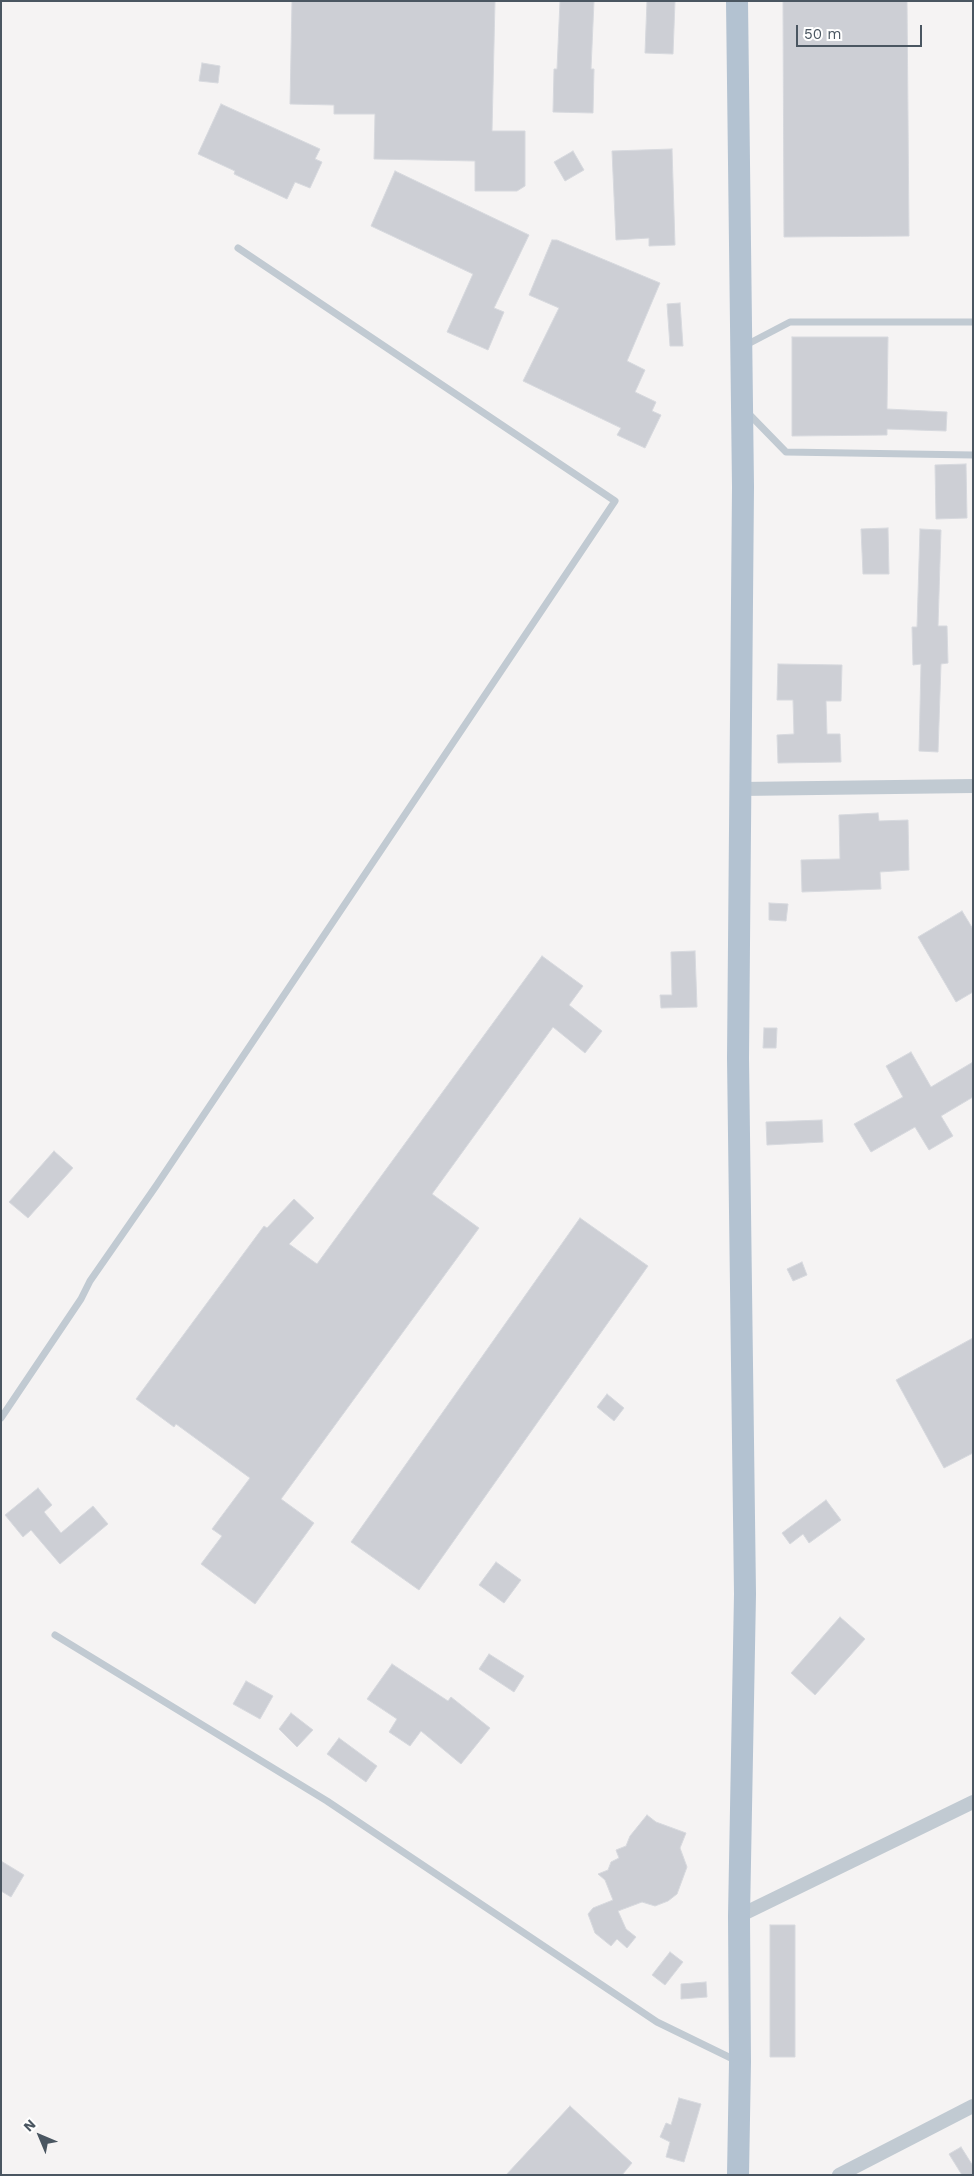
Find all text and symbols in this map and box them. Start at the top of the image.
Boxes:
scale bar [799,15,925,47]
text: 50 m [804,25,841,43]
north arrow [15,2111,65,2161]
text: N [20,2116,39,2135]

